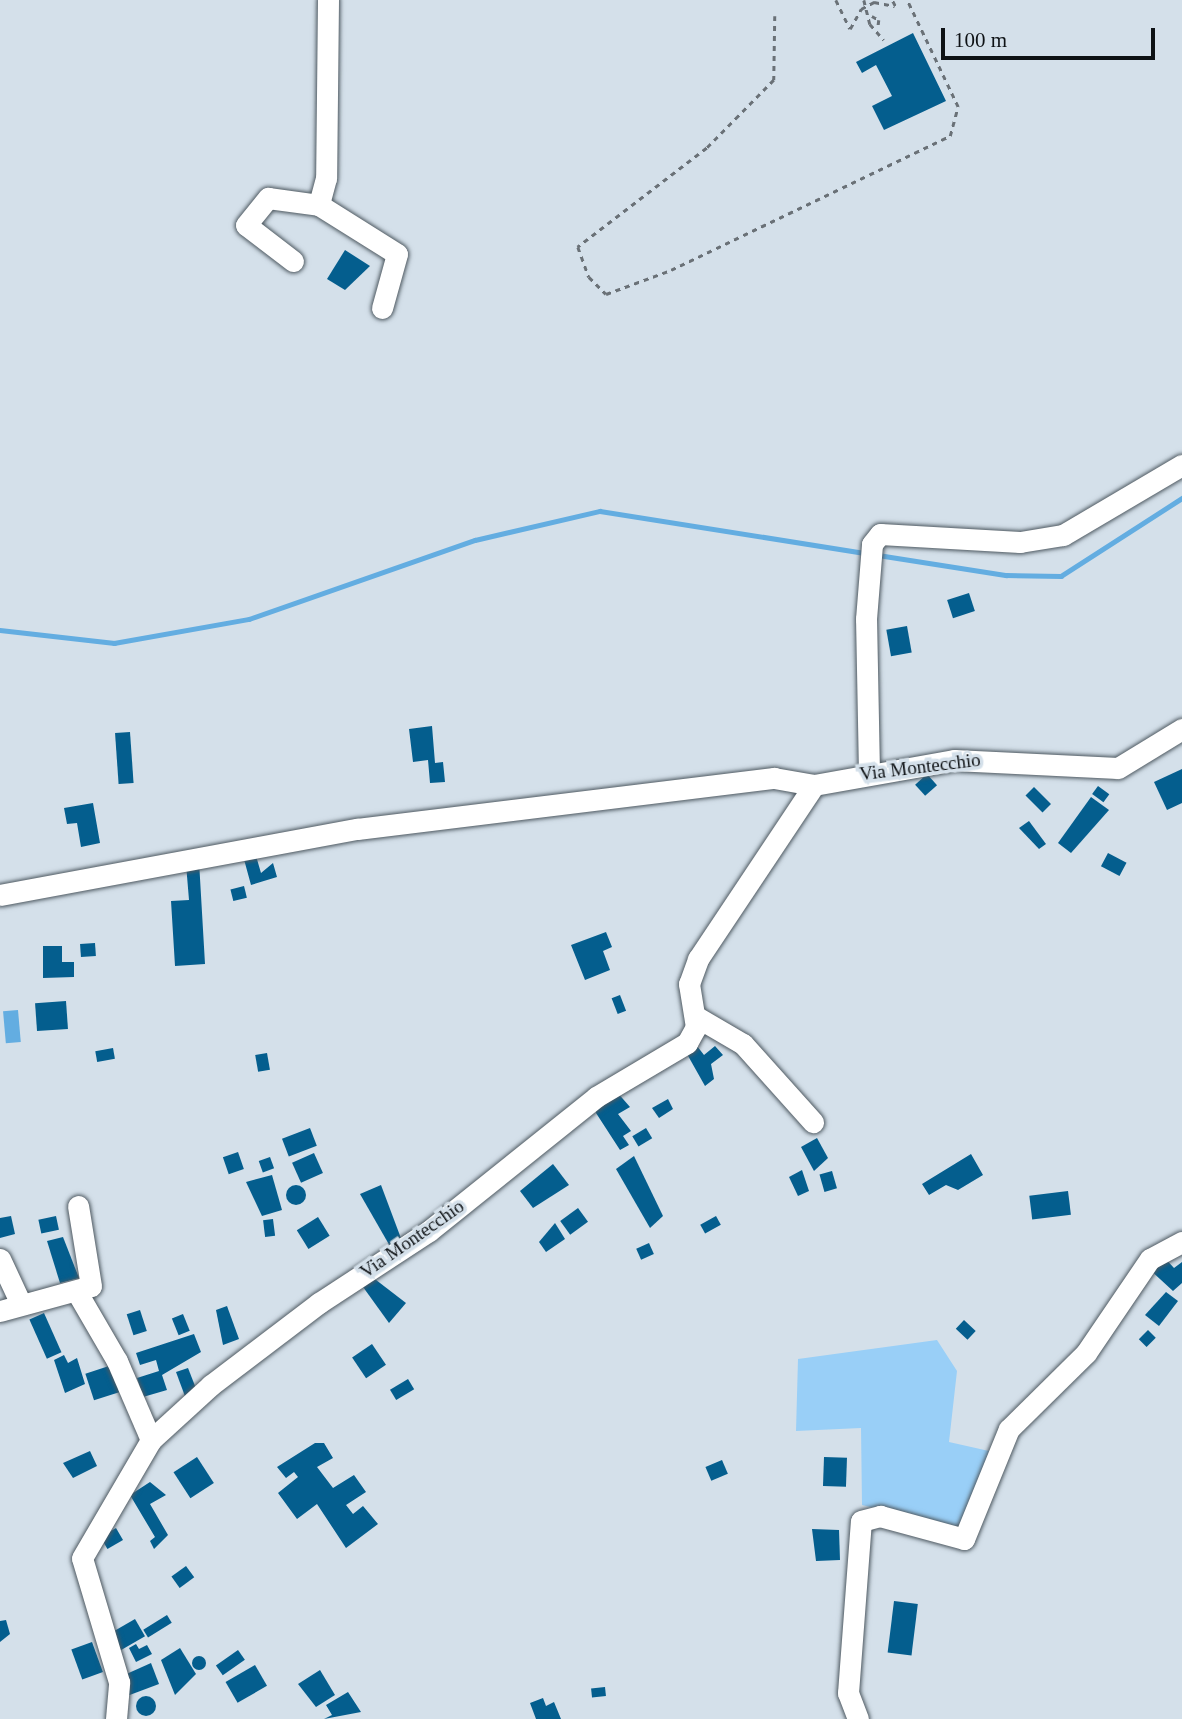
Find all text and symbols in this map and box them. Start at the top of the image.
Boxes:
scale bar [944,14,1158,58]
text: 100 m [954,28,1007,52]
street label: Via Montecchio [858,748,982,786]
street label: Via Montecchio [356,1195,468,1283]

